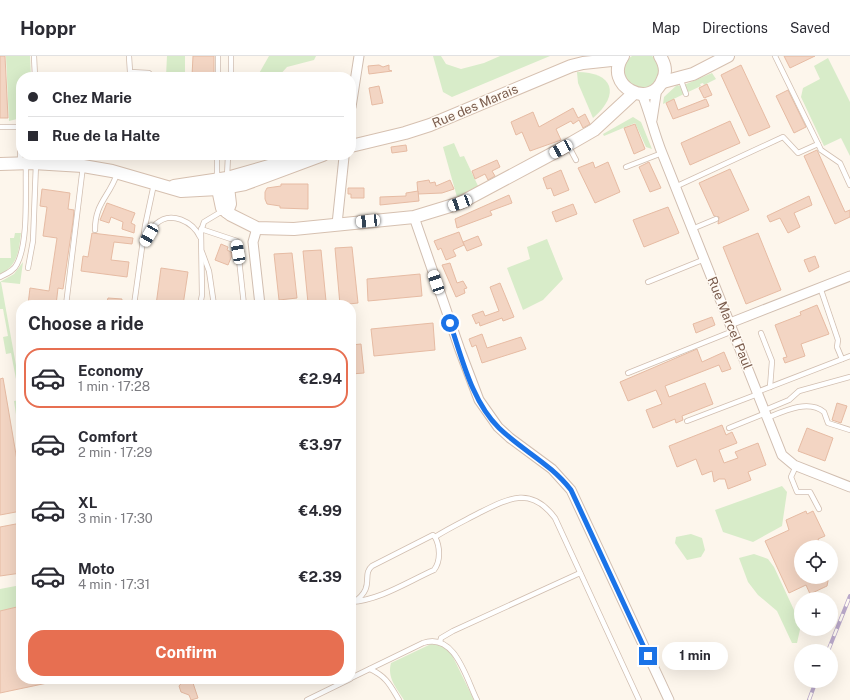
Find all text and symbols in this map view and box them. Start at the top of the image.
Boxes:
text: Hoppr [20,17,76,39]
text: Map [652,20,680,36]
text: Directions [702,20,768,36]
text: Saved [790,20,830,36]
street label: Rue des Marais [430,81,520,131]
text: Chez Marie [52,89,132,106]
text: Rue de la Halte [52,127,160,144]
car [548,138,574,160]
car [447,193,473,213]
car [355,214,381,228]
car [138,222,160,248]
car [230,239,246,265]
car [426,269,446,295]
street label: Rue Marcel Paul [705,274,755,372]
text: Choose a ride [28,313,144,334]
route start [441,314,459,332]
icon: car [30,360,66,396]
text: Economy [78,362,143,379]
text: €2.94 [299,370,342,387]
text: 1 min · 17:28 [78,379,150,394]
icon: car [30,426,66,462]
text: Comfort [78,428,138,445]
text: €3.97 [299,436,342,453]
text: 2 min · 17:29 [78,445,152,460]
icon: car [30,492,66,528]
text: XL [78,494,97,511]
text: €4.99 [299,502,342,519]
text: 3 min · 17:30 [78,511,153,526]
map controls [794,540,838,688]
button: locate [794,540,838,584]
icon: car [30,558,66,594]
text: Moto [78,560,115,577]
text: €2.39 [299,568,342,585]
text: 4 min · 17:31 [78,577,150,592]
button: + [794,592,838,636]
button: Confirm [28,630,344,676]
callout: 1 min [662,642,728,670]
button: − [794,644,838,688]
route end [639,647,657,665]
text: 1 min [679,648,711,663]

